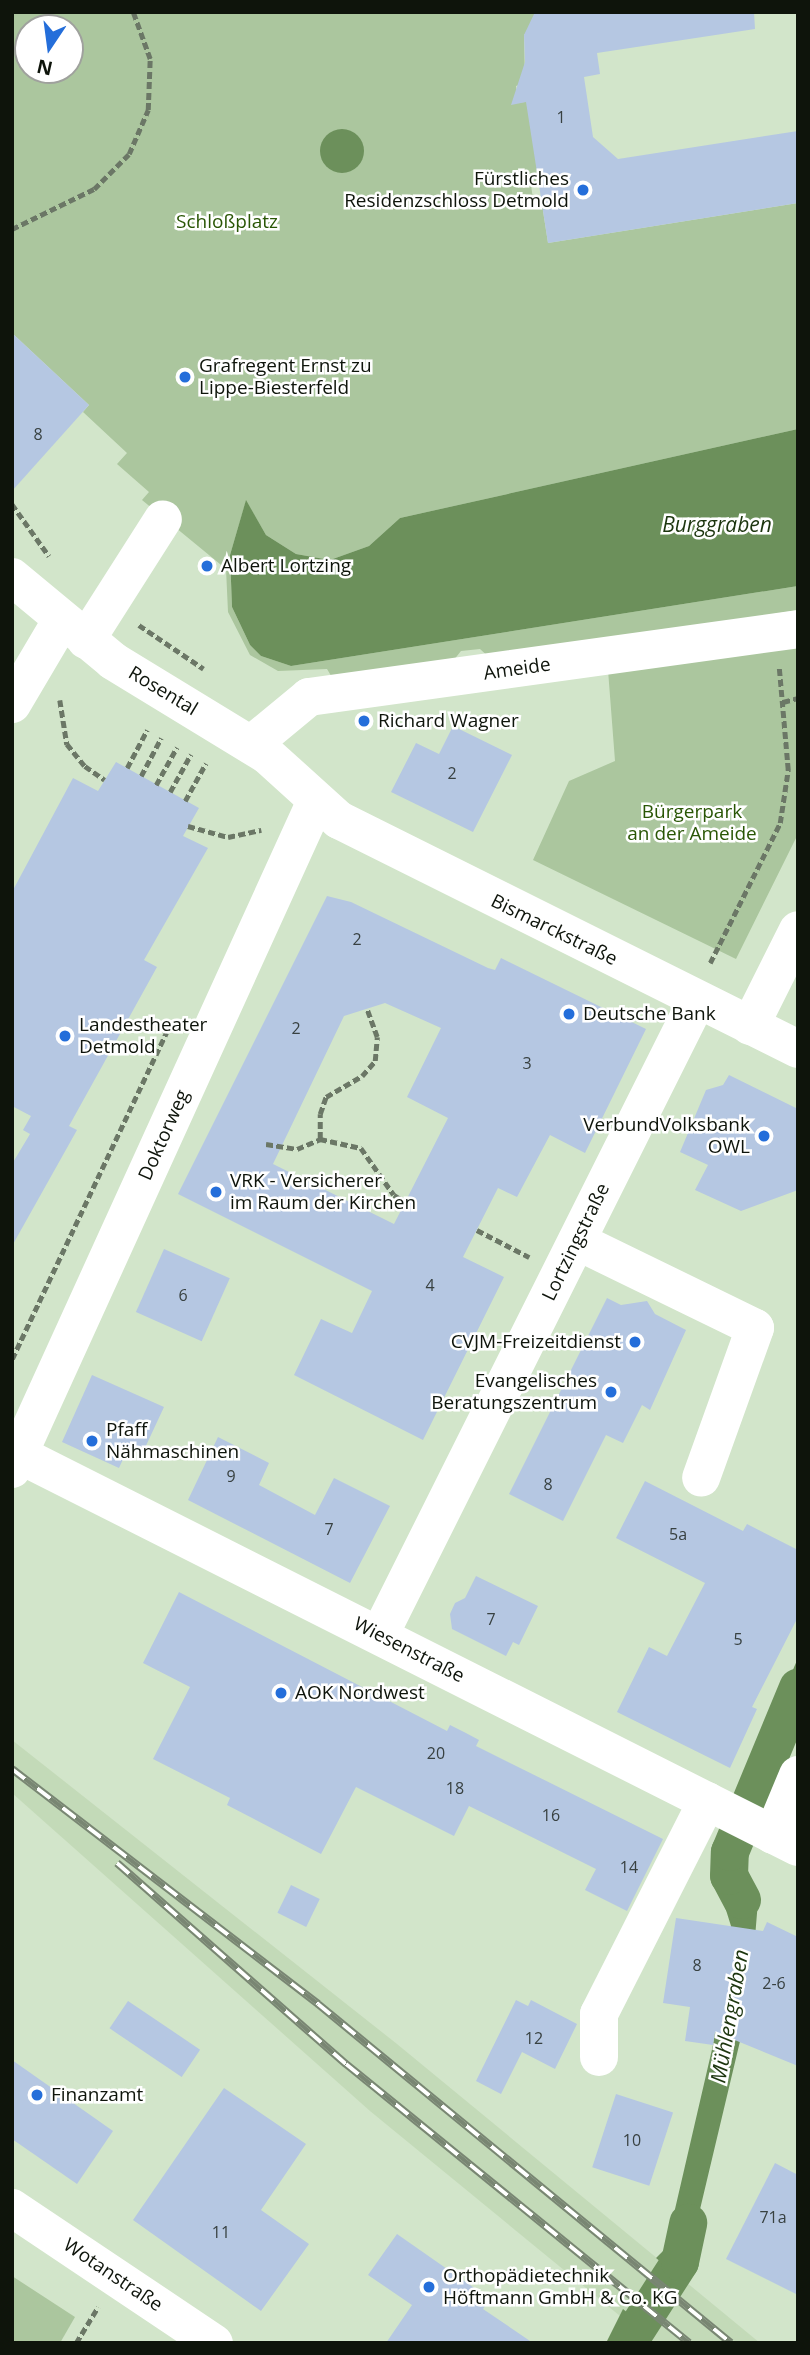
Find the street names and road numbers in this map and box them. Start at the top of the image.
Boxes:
street label: Ameide [482,653,552,685]
street label: Rosental [124,661,202,721]
street label: Bismarckstraße [487,890,621,970]
street label: Doktorweg [134,1086,194,1184]
street label: Lortzingstraße [538,1179,614,1305]
street label: Wiesenstraße [350,1612,468,1688]
street label: Wotanstraße [59,2234,167,2316]

